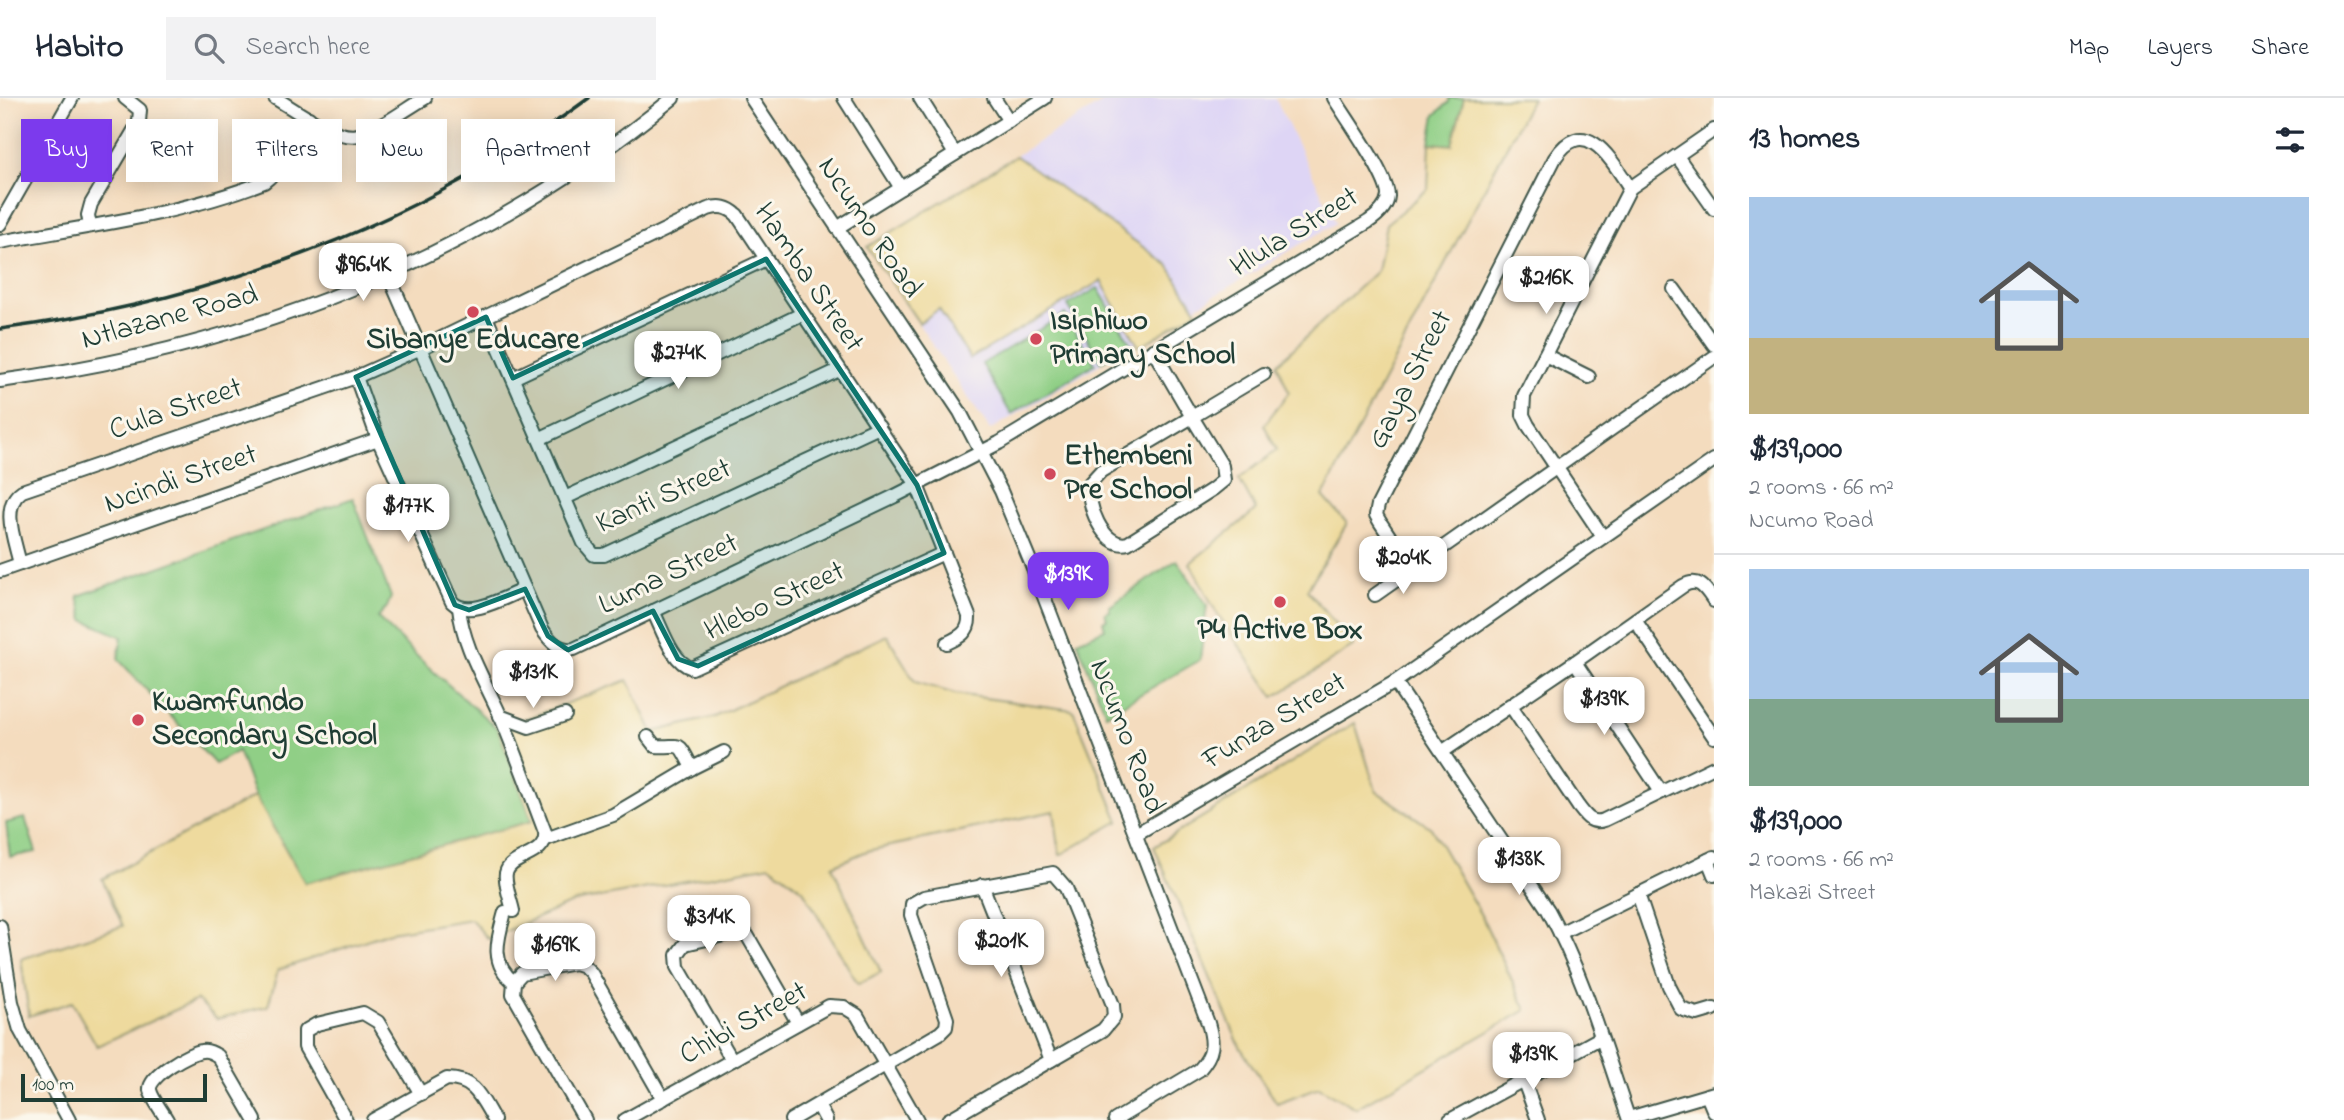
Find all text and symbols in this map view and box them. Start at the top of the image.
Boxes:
search box [166,17,656,80]
text: Habito [35,24,124,72]
icon: search [190,29,228,67]
text: Search here [246,29,370,67]
text: Map [2069,31,2109,66]
text: Layers [2147,31,2213,66]
text: Share [2251,31,2309,66]
text: 13 homes [1749,118,1860,162]
chip: Buy [21,119,112,182]
chip: Rent [126,119,218,182]
chip: Filters [232,119,342,182]
chip: New [356,119,447,182]
chip: Apartment [461,119,615,182]
icon: filters [2271,121,2309,159]
street label: Ncumo Road [805,148,933,308]
street label: Hlula Street [1222,176,1368,290]
street label: Hamba Street [742,194,874,362]
icon: home [1966,243,2092,369]
pin: $96.4K [306,244,420,303]
text: $96.4K [335,249,391,282]
pin: $216K [1497,256,1595,316]
text: $216K [1519,262,1573,295]
street label: Ntlazane Road [77,273,263,363]
place label: Isiphiwo Primary School [1050,300,1235,378]
street label: Gaya Street [1357,303,1465,457]
marker: Sibanye Educare [465,304,481,320]
place label: Sibanye Educare [366,319,581,363]
pin: $274K [629,331,727,391]
marker: Isiphiwo Primary School [1028,331,1044,347]
text: $274K [650,337,706,370]
street label: Cula Street [104,367,248,453]
text: $139,000 [1749,428,1842,472]
street label: Ncindi Street [99,433,263,527]
place label: Ethembeni Pre School [1064,435,1193,513]
street label: Kanti Street [589,448,739,546]
marker: Ethembeni Pre School [1042,466,1058,482]
text: 2 rooms · 66 m² [1749,472,1894,505]
pin: $177K [359,484,457,544]
text: $177K [382,490,434,523]
text: Ncumo Road [1749,505,1873,538]
street label: Luma Street [592,522,746,628]
pin: $204K [1354,536,1452,596]
text: $204K [1375,542,1431,575]
street label: Hlebo Street [698,550,852,654]
pin: $139K [1019,552,1117,612]
text: $139K [1044,558,1092,591]
marker: P4 Active Box [1272,594,1288,610]
place label: P4 Active Box [1197,609,1363,653]
icon: home [1966,615,2092,741]
pin: $131K [484,650,582,710]
street label: Ncumo Road [1076,653,1176,821]
text: $131K [508,656,558,689]
street label: Funza Street [1194,662,1355,783]
pin: $139K [1555,678,1653,737]
place label: Kwamfundo Secondary School [152,681,377,759]
text: $139K [1580,683,1628,716]
marker: Kwamfundo Secondary School [130,712,146,728]
text: $139,000 [1749,800,1842,844]
pin: $138K [1470,838,1568,897]
text: $138K [1494,843,1544,876]
text: 2 rooms · 66 m² [1749,844,1894,877]
text: Makazi Street [1749,877,1875,910]
pin: $314K [660,896,758,955]
text: $314K [683,901,735,934]
pin: $201K [952,920,1050,979]
pin: $169K [506,924,604,983]
text: $201K [974,925,1028,958]
text: $169K [530,929,580,962]
street label: Chibi Street [672,971,816,1077]
pin: $139K [1484,1032,1582,1092]
text: $139K [1509,1038,1557,1071]
scale bar [21,1071,206,1103]
text: 100 m [32,1072,74,1099]

